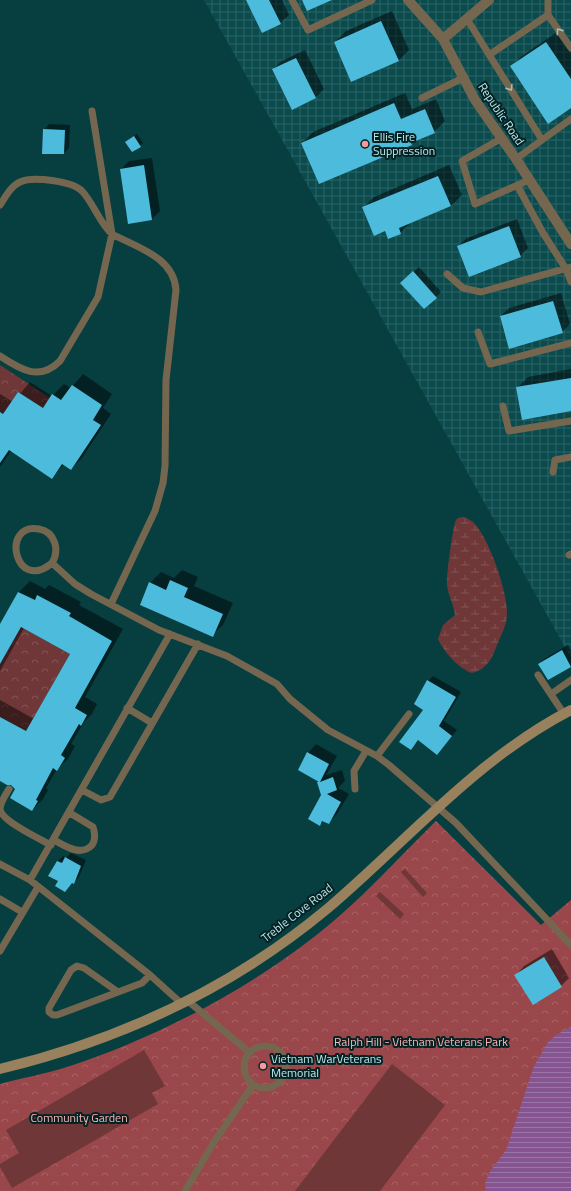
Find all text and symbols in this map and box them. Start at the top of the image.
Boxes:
one-way arrow [557,29,564,36]
street label: Republic Road [474,79,529,149]
one-way arrow [505,84,512,91]
place label: Ellis Fire Suppression [373,127,435,160]
marker: Ellis Fire Suppression [360,139,370,149]
street label: Treble Cove Road [257,879,336,947]
park label: Ralph Hill - Vietnam Veterans Park [334,1032,508,1051]
place label: Vietnam WarVeterans Memorial [271,1049,382,1082]
marker: Vietnam WarVeterans Memorial [258,1061,268,1071]
park label: Community Garden [30,1108,128,1127]

